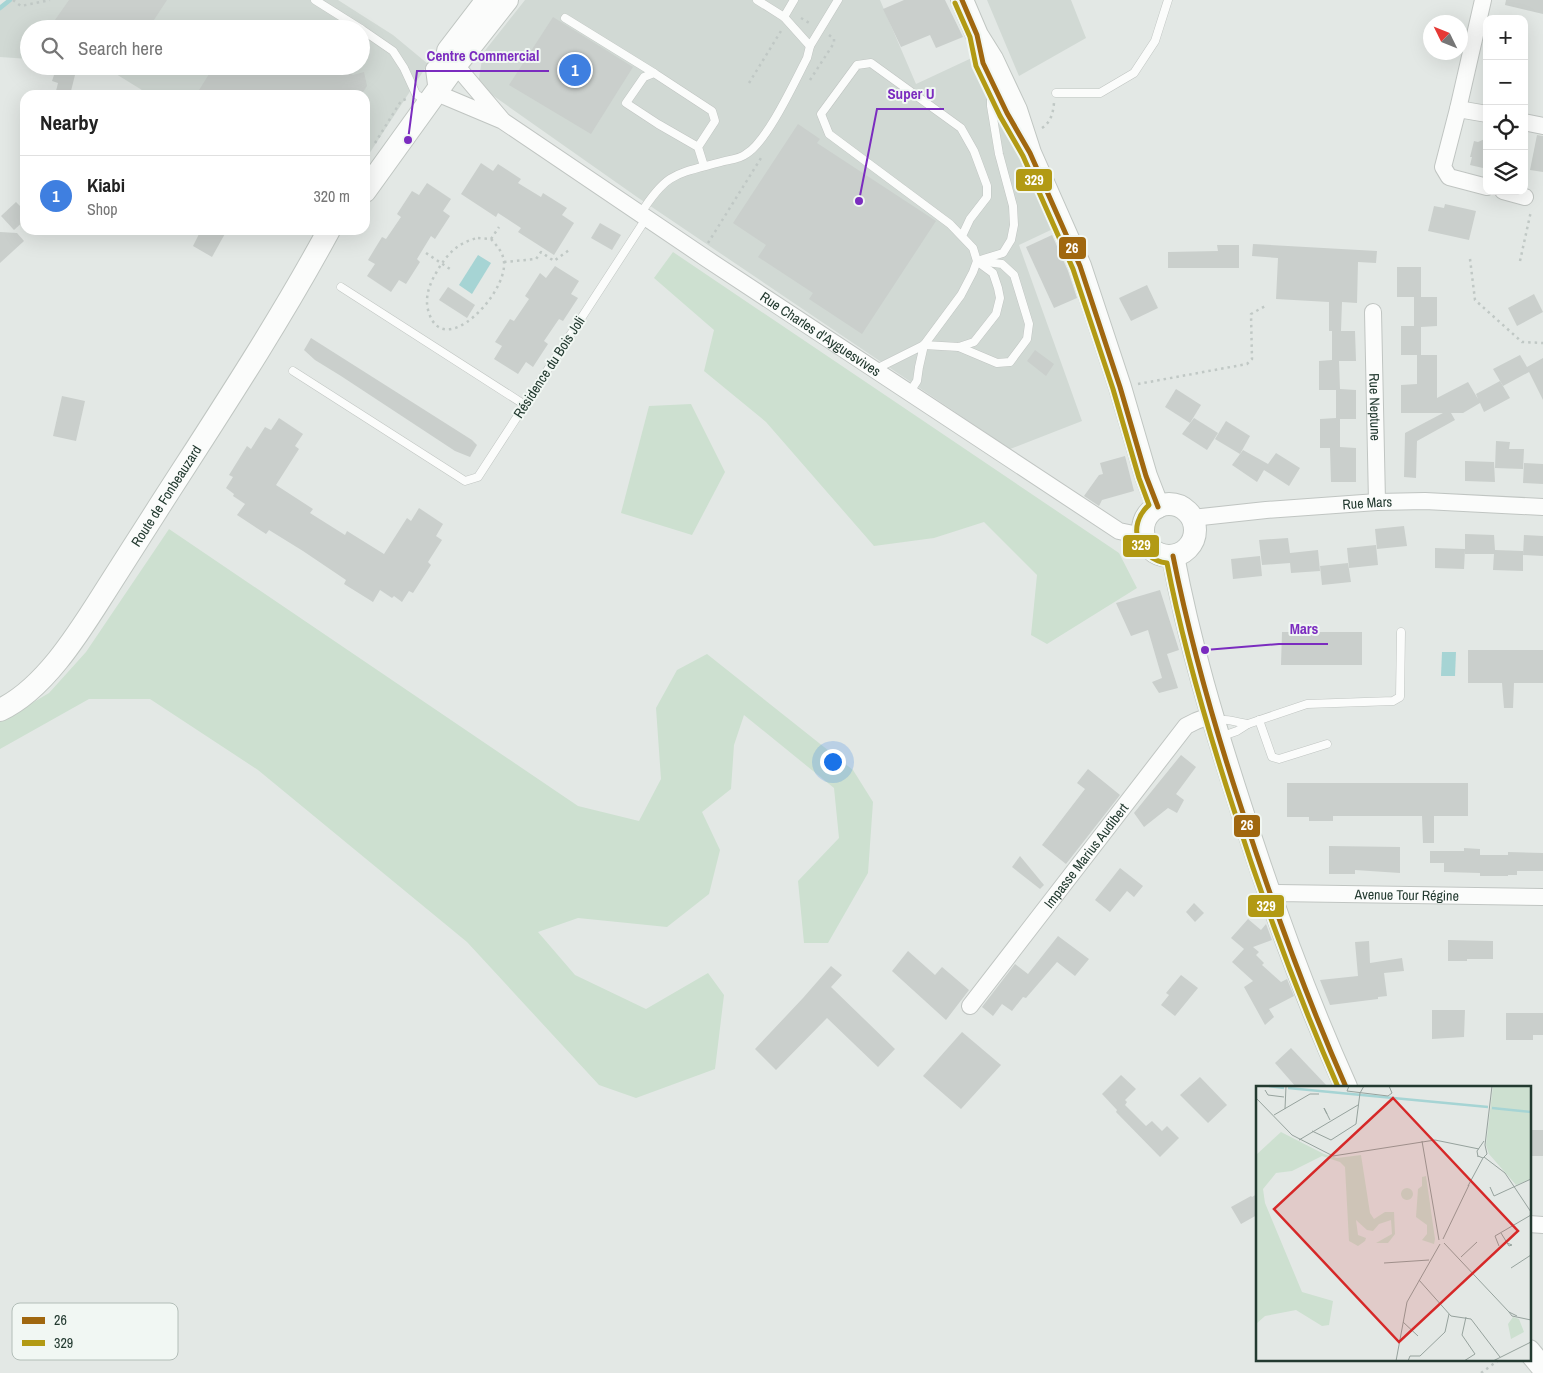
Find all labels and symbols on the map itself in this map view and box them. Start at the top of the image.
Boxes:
north arrow [1423,15,1468,60]
callout: Centre Commercial [417,41,549,71]
text: Centre Commercial [427,45,539,66]
pin: 1 [559,51,591,89]
callout: Super U [877,79,944,109]
text: Super U [887,83,935,104]
line badge: 329 [1015,168,1053,192]
text: 329 [1024,171,1044,189]
line badge: 26 [1058,236,1087,260]
text: 26 [1066,239,1078,257]
street label: Rue Charles d'Ayguesvives [757,288,884,380]
street label: Résidence du Bois Joli [509,313,589,421]
street label: Rue Neptune [1365,373,1385,441]
street label: Route de Fonbeauzard [127,442,205,550]
street label: Rue Mars [1342,493,1393,513]
line badge: 329 [1122,534,1160,558]
text: 329 [1131,536,1151,554]
callout: Mars [1279,614,1328,644]
text: Mars [1290,618,1319,639]
your location [820,749,846,775]
street label: Impasse Marius Audibert [1040,799,1132,912]
line badge: 26 [1233,814,1261,838]
text: 26 [1241,816,1253,834]
street label: Avenue Tour Régine [1353,885,1459,905]
line badge: 329 [1247,894,1285,918]
text: 329 [1256,897,1276,915]
inset map [1256,1086,1530,1360]
legend [12,1303,178,1360]
text: 26 [54,1311,67,1329]
text: 329 [54,1334,73,1352]

